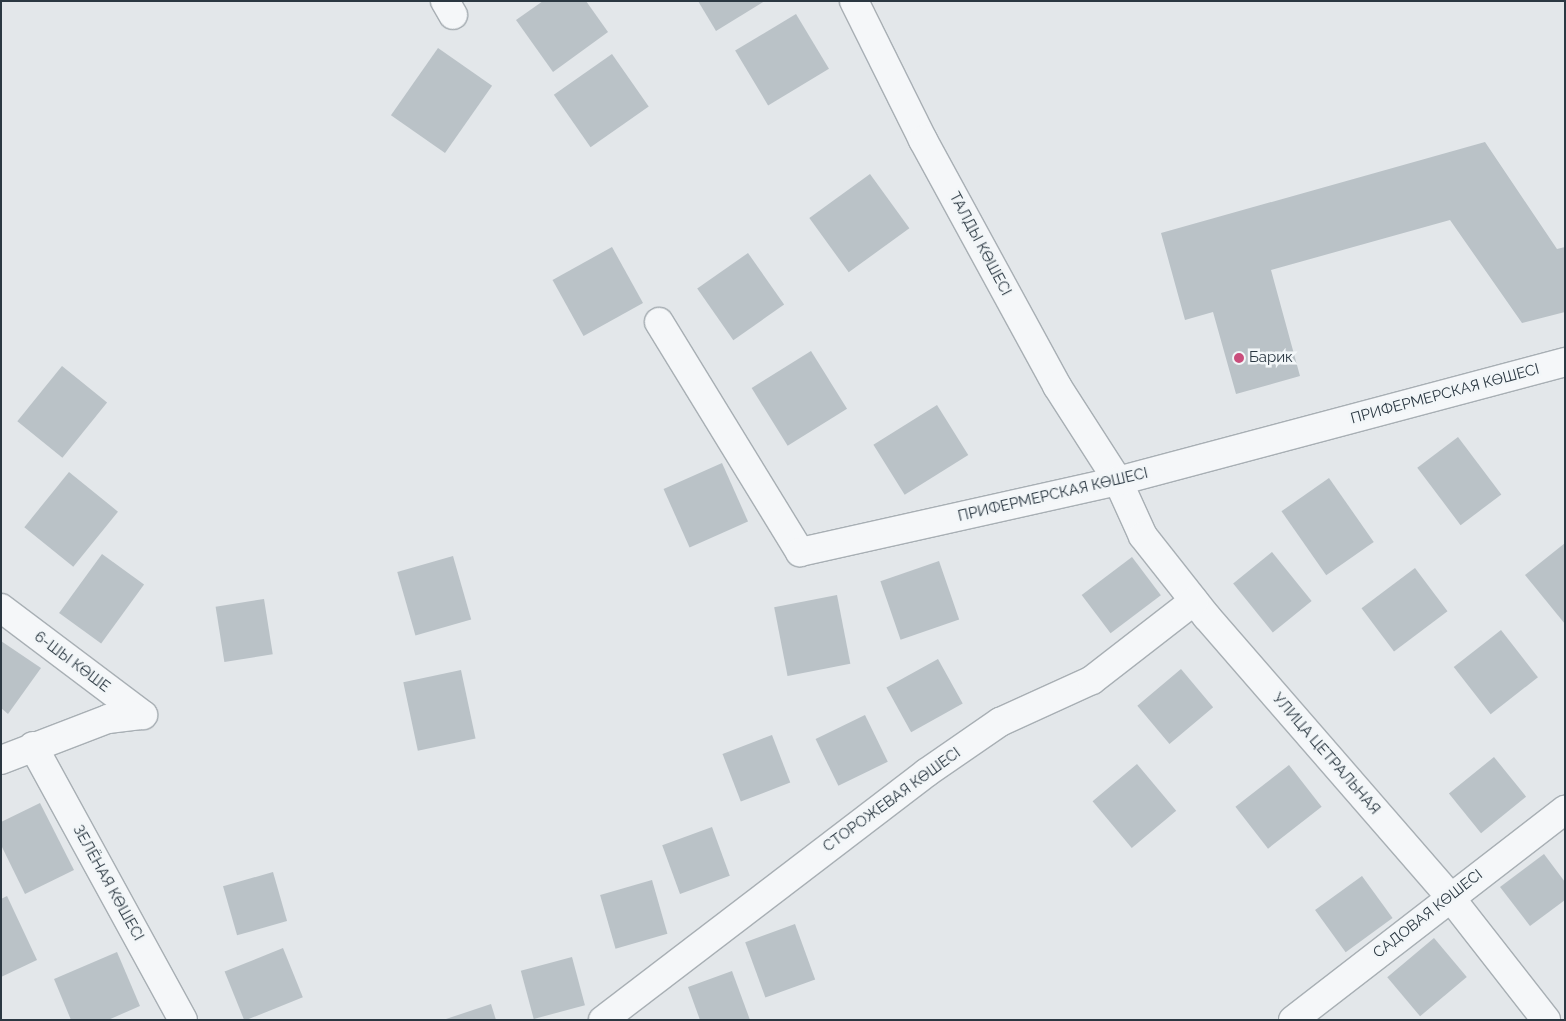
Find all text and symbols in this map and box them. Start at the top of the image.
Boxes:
street label: ТАЛДЫ КӨШЕСІ [945,189,1015,299]
place label: Барик [1249,349,1293,367]
marker: Барик [1233,352,1245,364]
street label: ПРИФЕРМЕРСКАЯ КӨШЕСІ [1349,360,1541,428]
street label: ПРИФЕРМЕРСКАЯ КӨШЕСІ [956,464,1150,526]
street label: 6-ШЫ КӨШЕ [31,628,113,696]
street label: УЛИЦА ЦЕТРАЛЬНАЯ [1268,689,1384,819]
street label: СТОРОЖЕВАЯ КӨШЕСІ [820,744,964,856]
street label: ЗЕЛЁНАЯ КӨШЕСІ [69,822,147,944]
street label: САДОВАЯ КӨШЕСІ [1370,866,1486,962]

